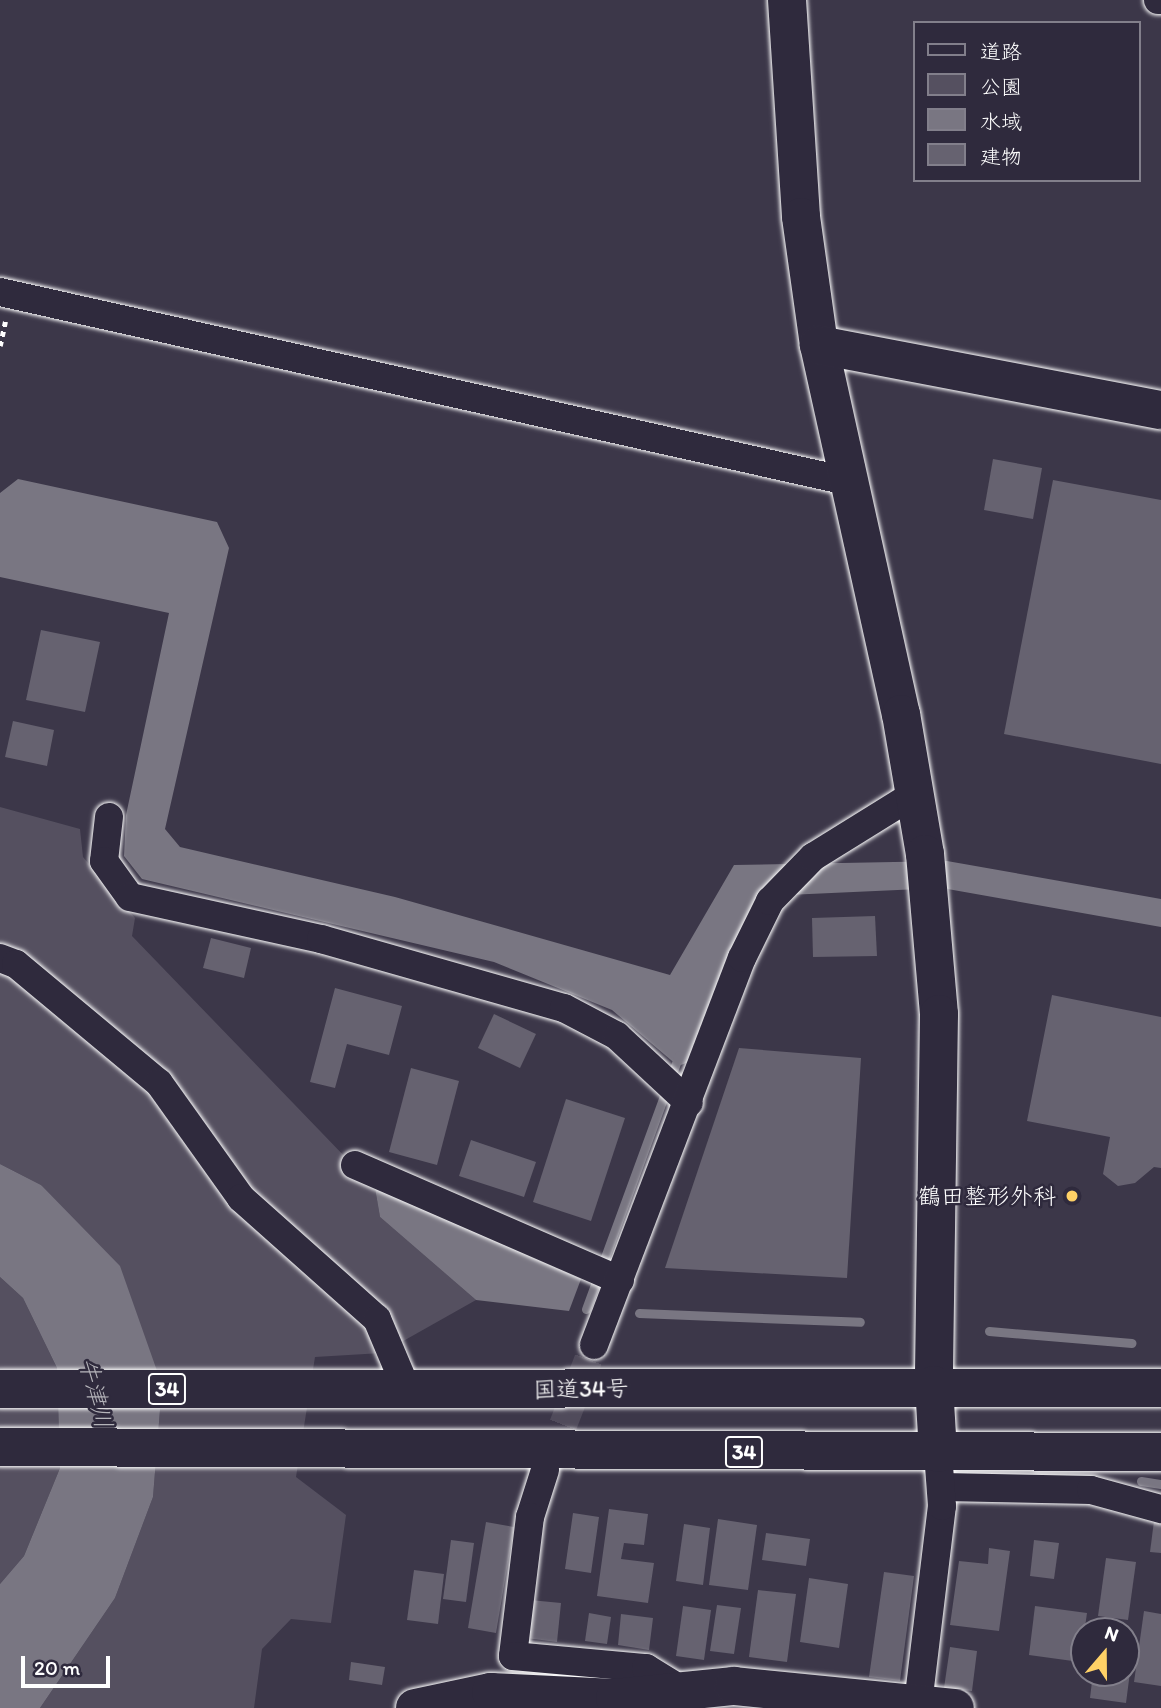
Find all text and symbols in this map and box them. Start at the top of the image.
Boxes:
legend [912,21,1140,182]
text: 道路 [980,39,1022,64]
text: 公園 [980,74,1022,99]
text: 水域 [980,109,1022,134]
text: 建物 [980,144,1022,169]
place label: 鶴田整形外科 [918,1182,1056,1210]
marker: 鶴田整形外科 [1062,1186,1082,1206]
water label: 牛津川 [73,1355,119,1431]
road number: 34 [148,1372,186,1406]
street label: 国道34号 [533,1374,629,1404]
road number: 34 [725,1434,763,1470]
north arrow [1070,1617,1140,1687]
text: N [1102,1621,1122,1647]
scale bar [24,1642,114,1686]
text: 20 m [34,1655,80,1680]

